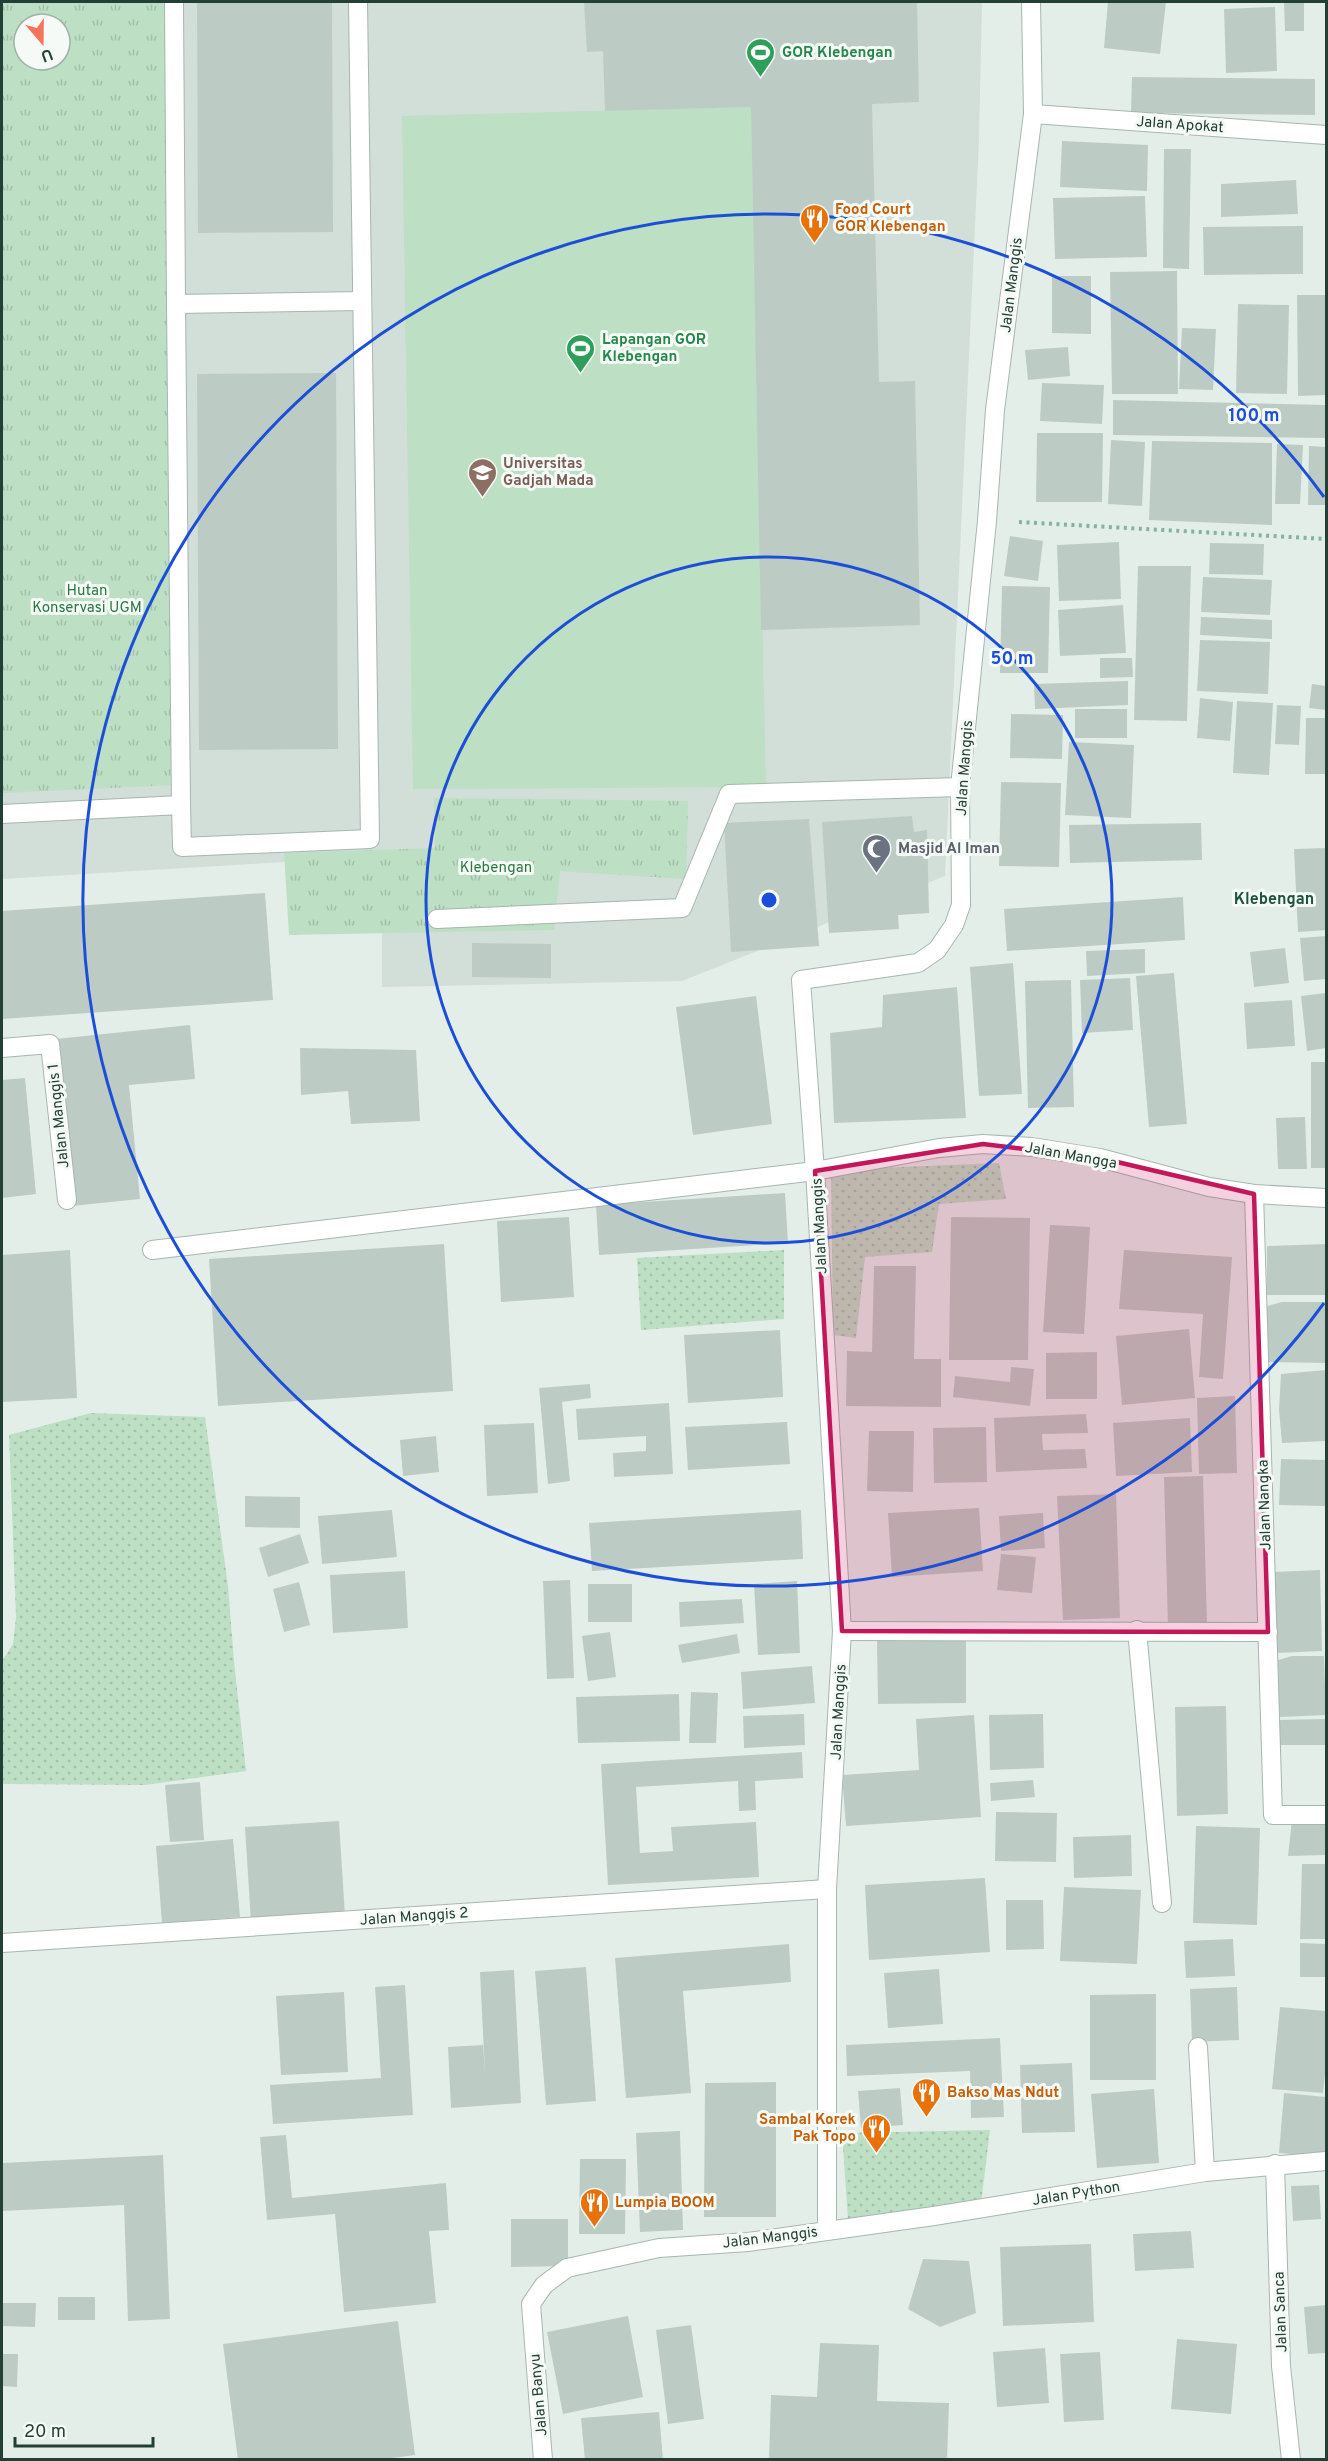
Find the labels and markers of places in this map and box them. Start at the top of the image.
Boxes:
sports icon: GOR Klebengan [745,36,777,78]
place label: GOR Klebengan [782,44,893,63]
place label: Food Court GOR Klebengan [835,201,946,237]
restaurant icon: Food Court GOR Klebengan [798,202,830,244]
place label: Lapangan GOR Klebengan [602,331,706,367]
sports icon: Lapangan GOR Klebengan [565,332,597,374]
place label: Universitas Gadjah Mada [503,455,594,491]
school or university icon: Universitas Gadjah Mada [466,456,498,498]
mosque icon: Masjid Al Iman [861,832,893,874]
place label: Masjid Al Iman [898,840,1000,859]
centre of rings [759,890,779,910]
restaurant icon: Bakso Mas Ndut [910,2076,942,2118]
place label: Bakso Mas Ndut [947,2084,1059,2103]
place label: Sambal Korek Pak Topo [759,2111,856,2147]
restaurant icon: Sambal Korek Pak Topo [861,2112,893,2154]
restaurant icon: Lumpia BOOM [578,2186,610,2228]
place label: Lumpia BOOM [615,2194,715,2213]

